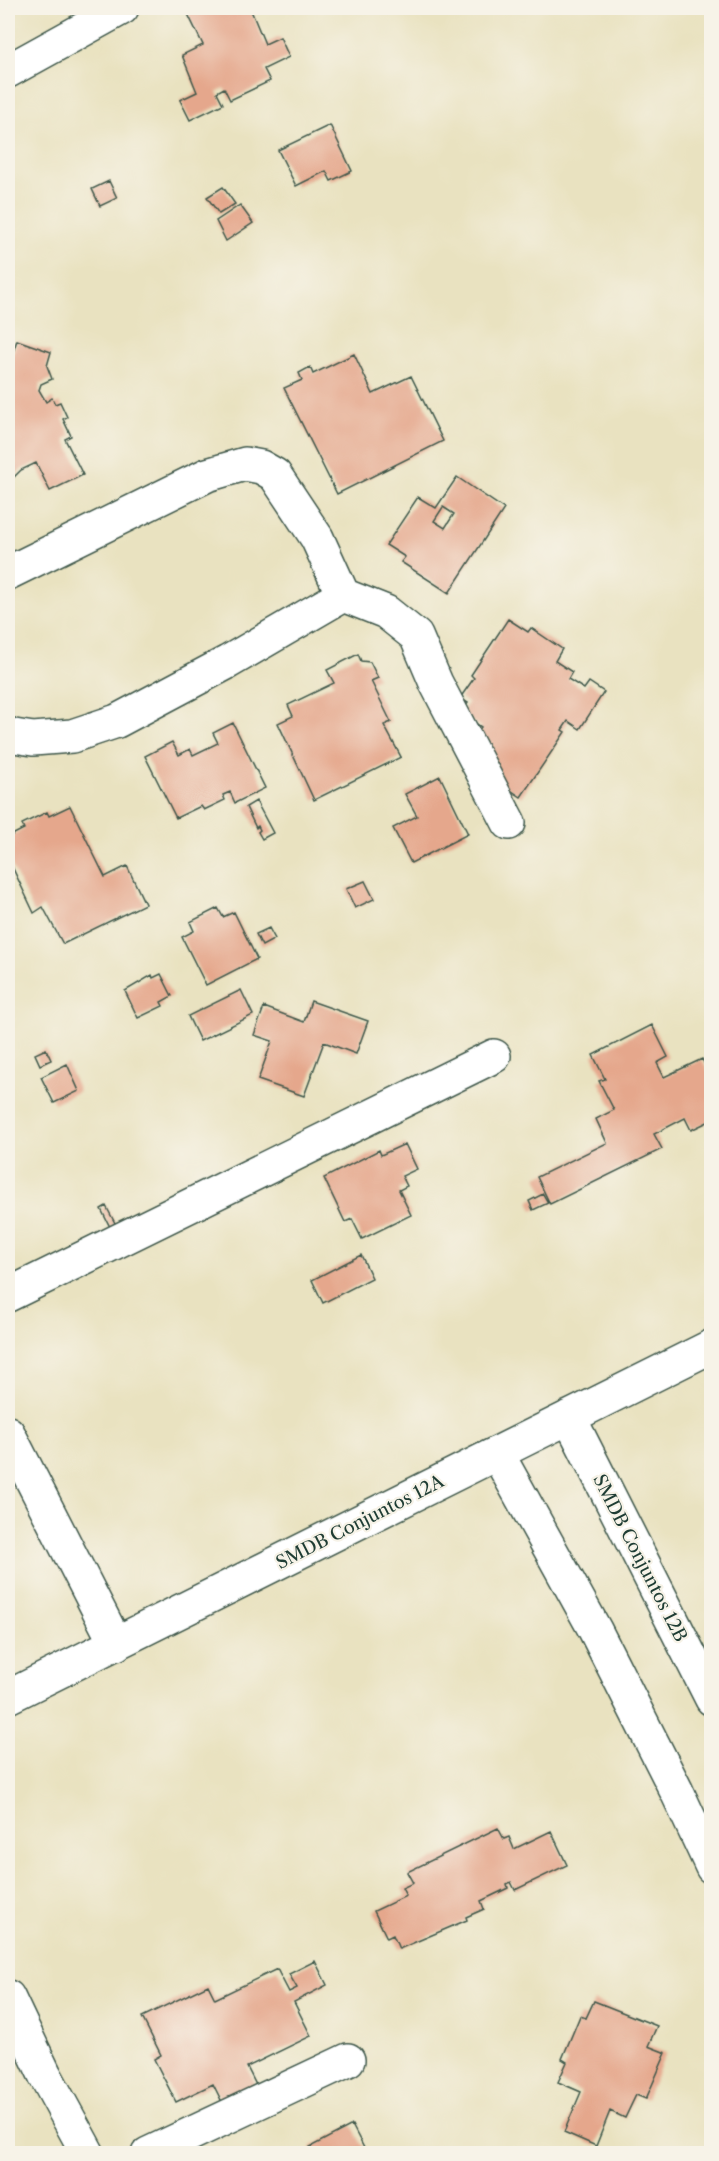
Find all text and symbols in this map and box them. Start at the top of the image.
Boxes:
street label: SMDB Conjuntos 12A [272,1470,448,1574]
street label: SMDB Conjuntos 12B [588,1471,692,1645]

